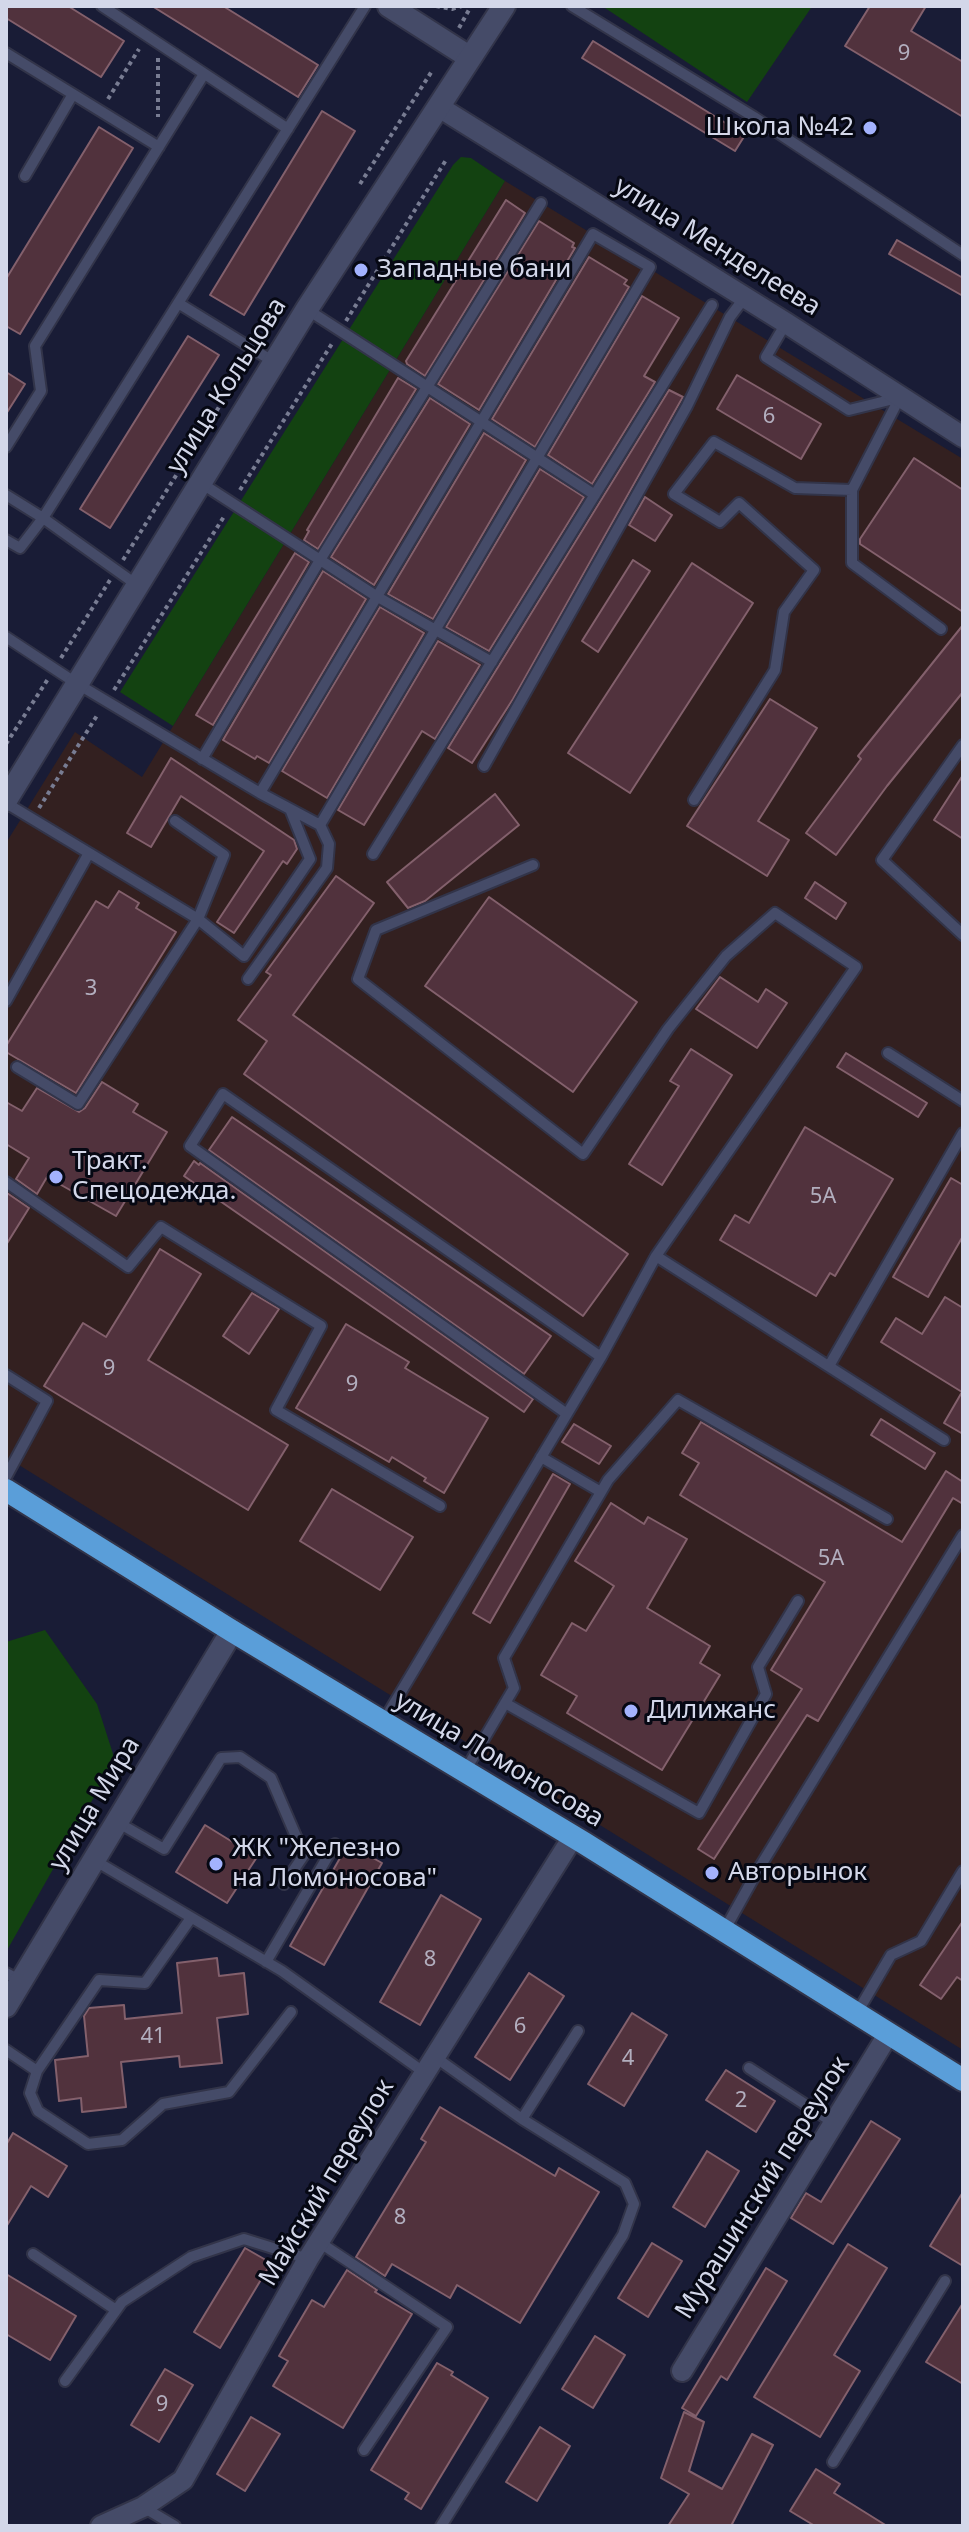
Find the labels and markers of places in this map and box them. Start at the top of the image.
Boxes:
place label: Школа №42 [706,112,854,144]
marker: Школа №42 [861,119,879,137]
place label: Западные бани [377,254,571,286]
marker: Западные бани [352,261,370,279]
place label: Тракт. Спецодежда. [72,1146,236,1208]
marker: Тракт. Спецодежда. [47,1168,65,1186]
place label: Дилижанс [647,1695,776,1727]
marker: Дилижанс [622,1702,640,1720]
place label: ЖК "Железно на Ломоносова" [232,1833,437,1894]
marker: ЖК "Железно на Ломоносова" [207,1855,225,1873]
place label: Авторынок [728,1857,867,1889]
marker: Авторынок [703,1864,721,1882]

